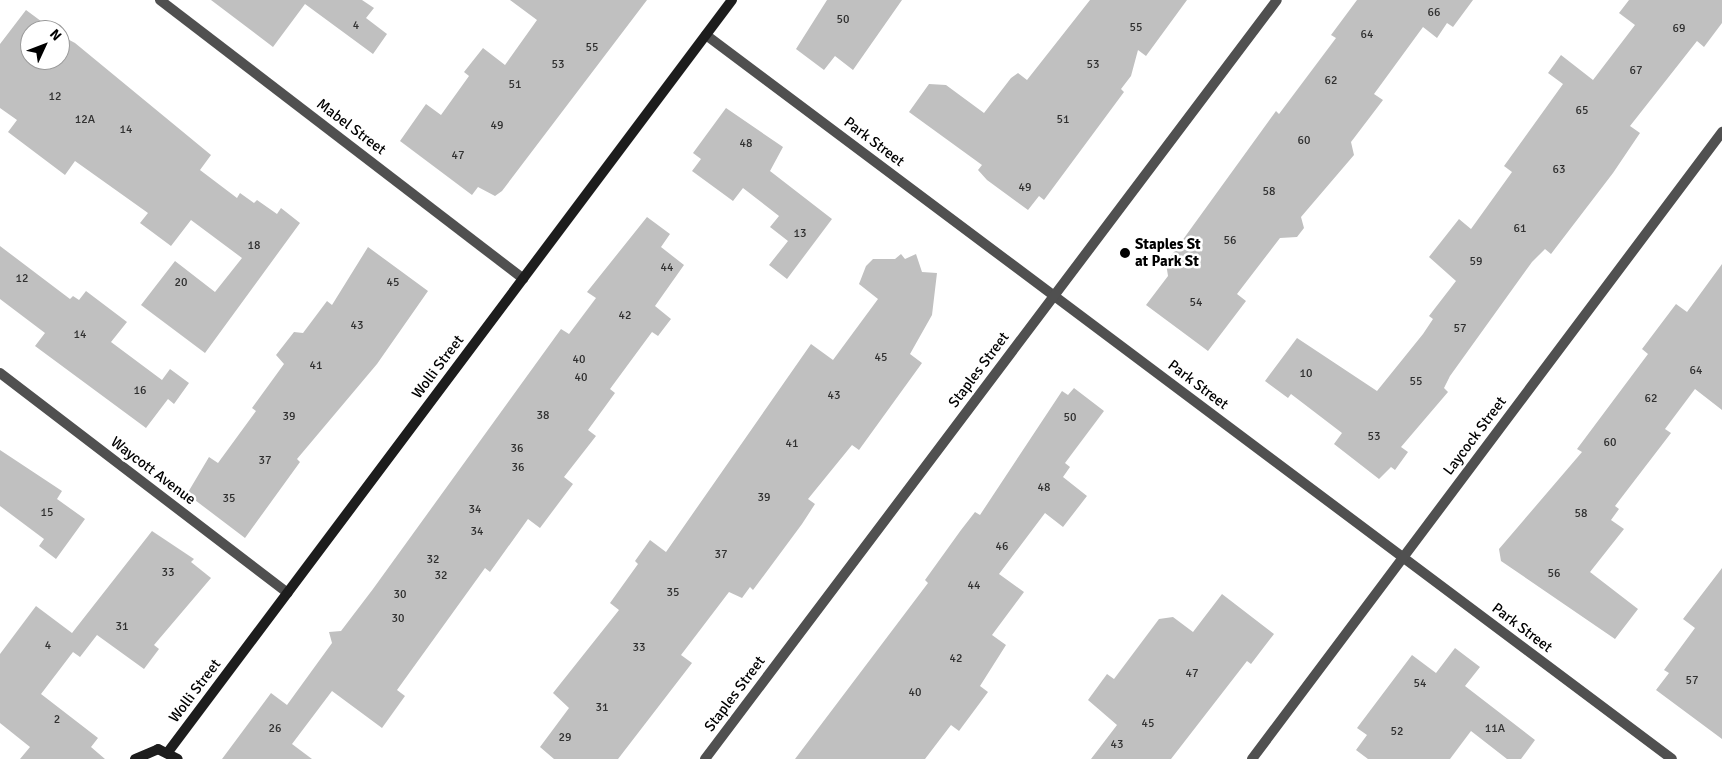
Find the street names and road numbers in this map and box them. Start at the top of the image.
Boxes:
street label: Mabel Street [313,95,389,159]
street label: Park Street [840,113,908,171]
street label: Staples Street [945,329,1013,411]
street label: Wolli Street [408,332,468,402]
street label: Park Street [1164,356,1232,414]
street label: Laycock Street [1440,393,1510,479]
street label: Waycott Avenue [107,433,199,509]
street label: Park Street [1488,599,1556,657]
street label: Staples Street [701,653,769,735]
street label: Wolli Street [165,656,225,726]

